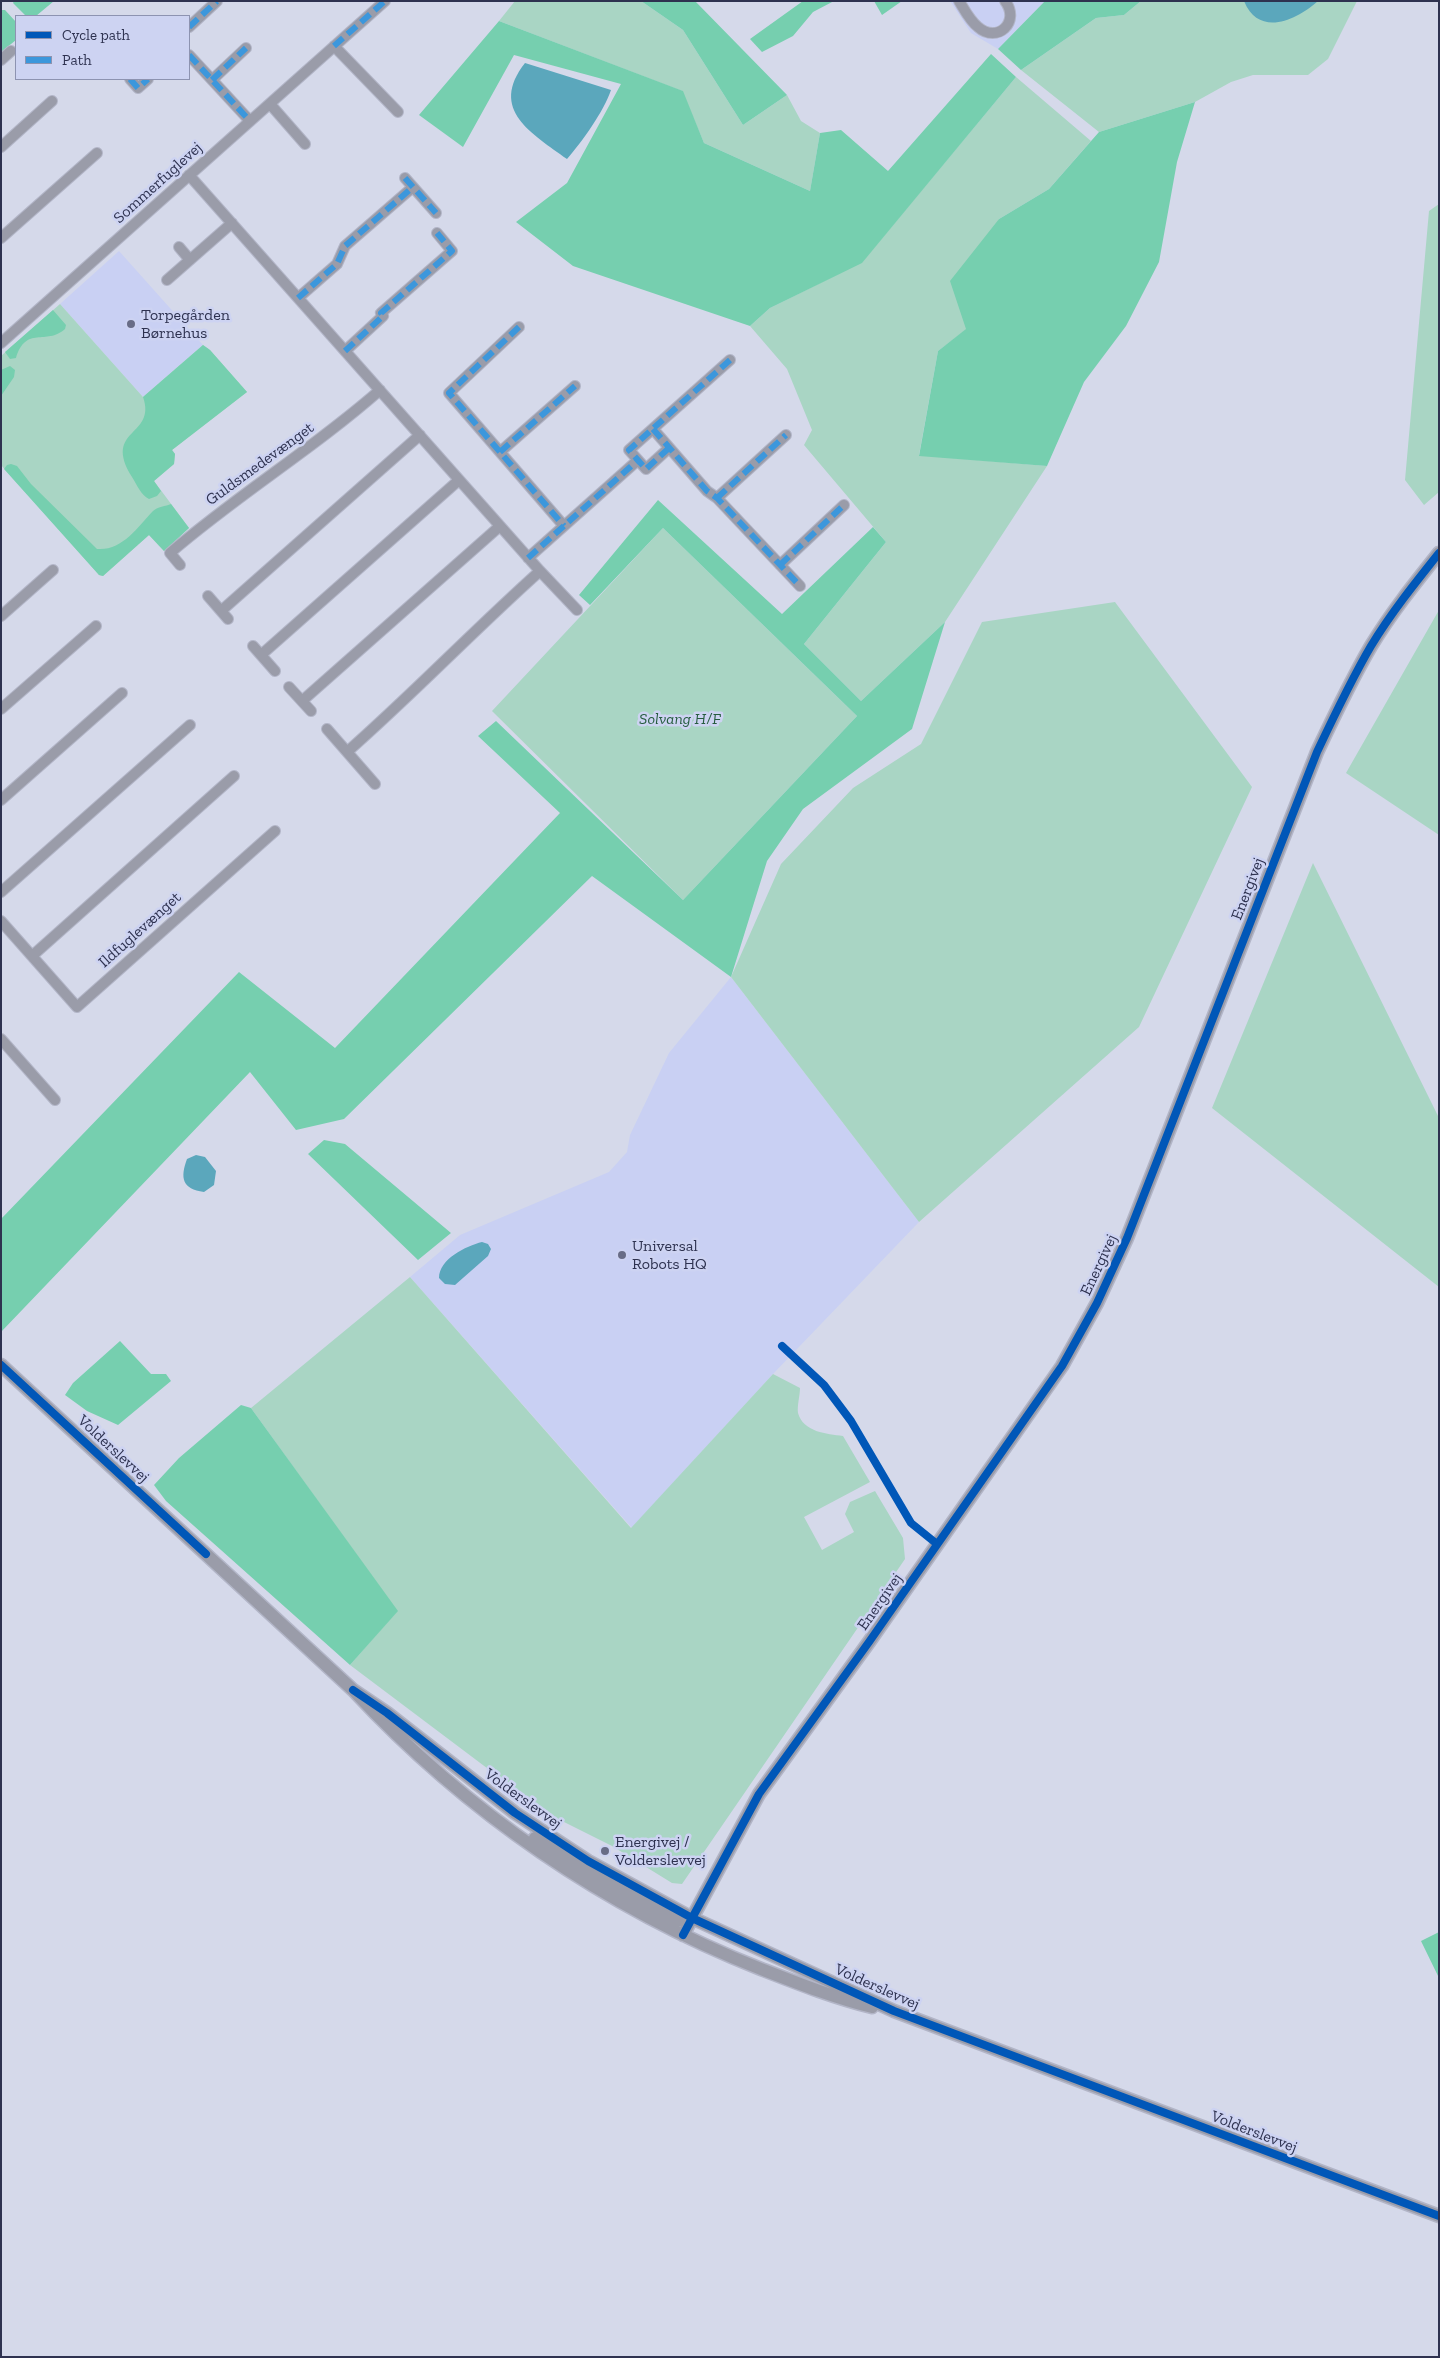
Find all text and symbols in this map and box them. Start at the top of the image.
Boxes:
legend [15,15,190,80]
text: Cycle path [62,26,130,44]
text: Path [62,51,92,69]
street label: Sommerfuglevej [110,138,206,228]
place label: Torpegården Børnehus [141,305,230,343]
marker: Torpegården Børnehus [125,318,137,330]
street label: Guldsmedevænget [202,418,318,510]
park label: Solvang H/F [639,709,721,729]
street label: Energivej [1227,855,1269,923]
street label: Ildfuglevænget [95,888,185,972]
street label: Energivej [1077,1231,1121,1299]
place label: Universal Robots HQ [632,1236,707,1274]
marker: Universal Robots HQ [616,1249,628,1261]
street label: Volderslevvej [73,1411,153,1487]
street label: Energivej [853,1570,907,1634]
street label: Volderslevvej [481,1765,565,1833]
place label: Energivej / Volderslevvej [615,1832,706,1870]
marker: Energivej / Volderslevvej [599,1845,611,1857]
street label: Volderslevvej [832,1960,922,2014]
street label: Volderslevvej [1208,2107,1300,2157]

